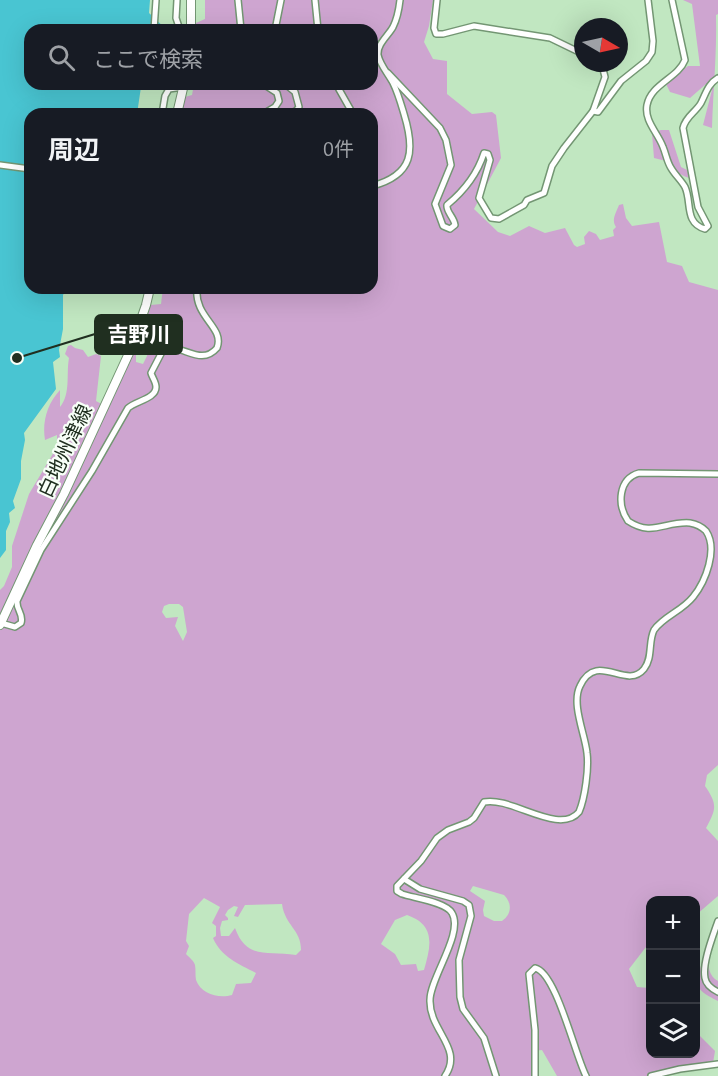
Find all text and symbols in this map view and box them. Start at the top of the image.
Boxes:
north arrow [574,18,628,72]
search box [24,24,378,90]
icon: search [45,41,78,74]
text: ここで検索 [93,45,203,73]
text: 周辺 [48,133,100,166]
text: 0件 [323,136,354,162]
callout: 吉野川 [95,315,182,354]
text: 吉野川 [108,321,171,348]
street label: 白地州津線 [32,400,98,502]
map controls [646,896,700,1058]
button: + [646,896,700,950]
button: − [646,950,700,1004]
button: layers [646,1004,700,1058]

